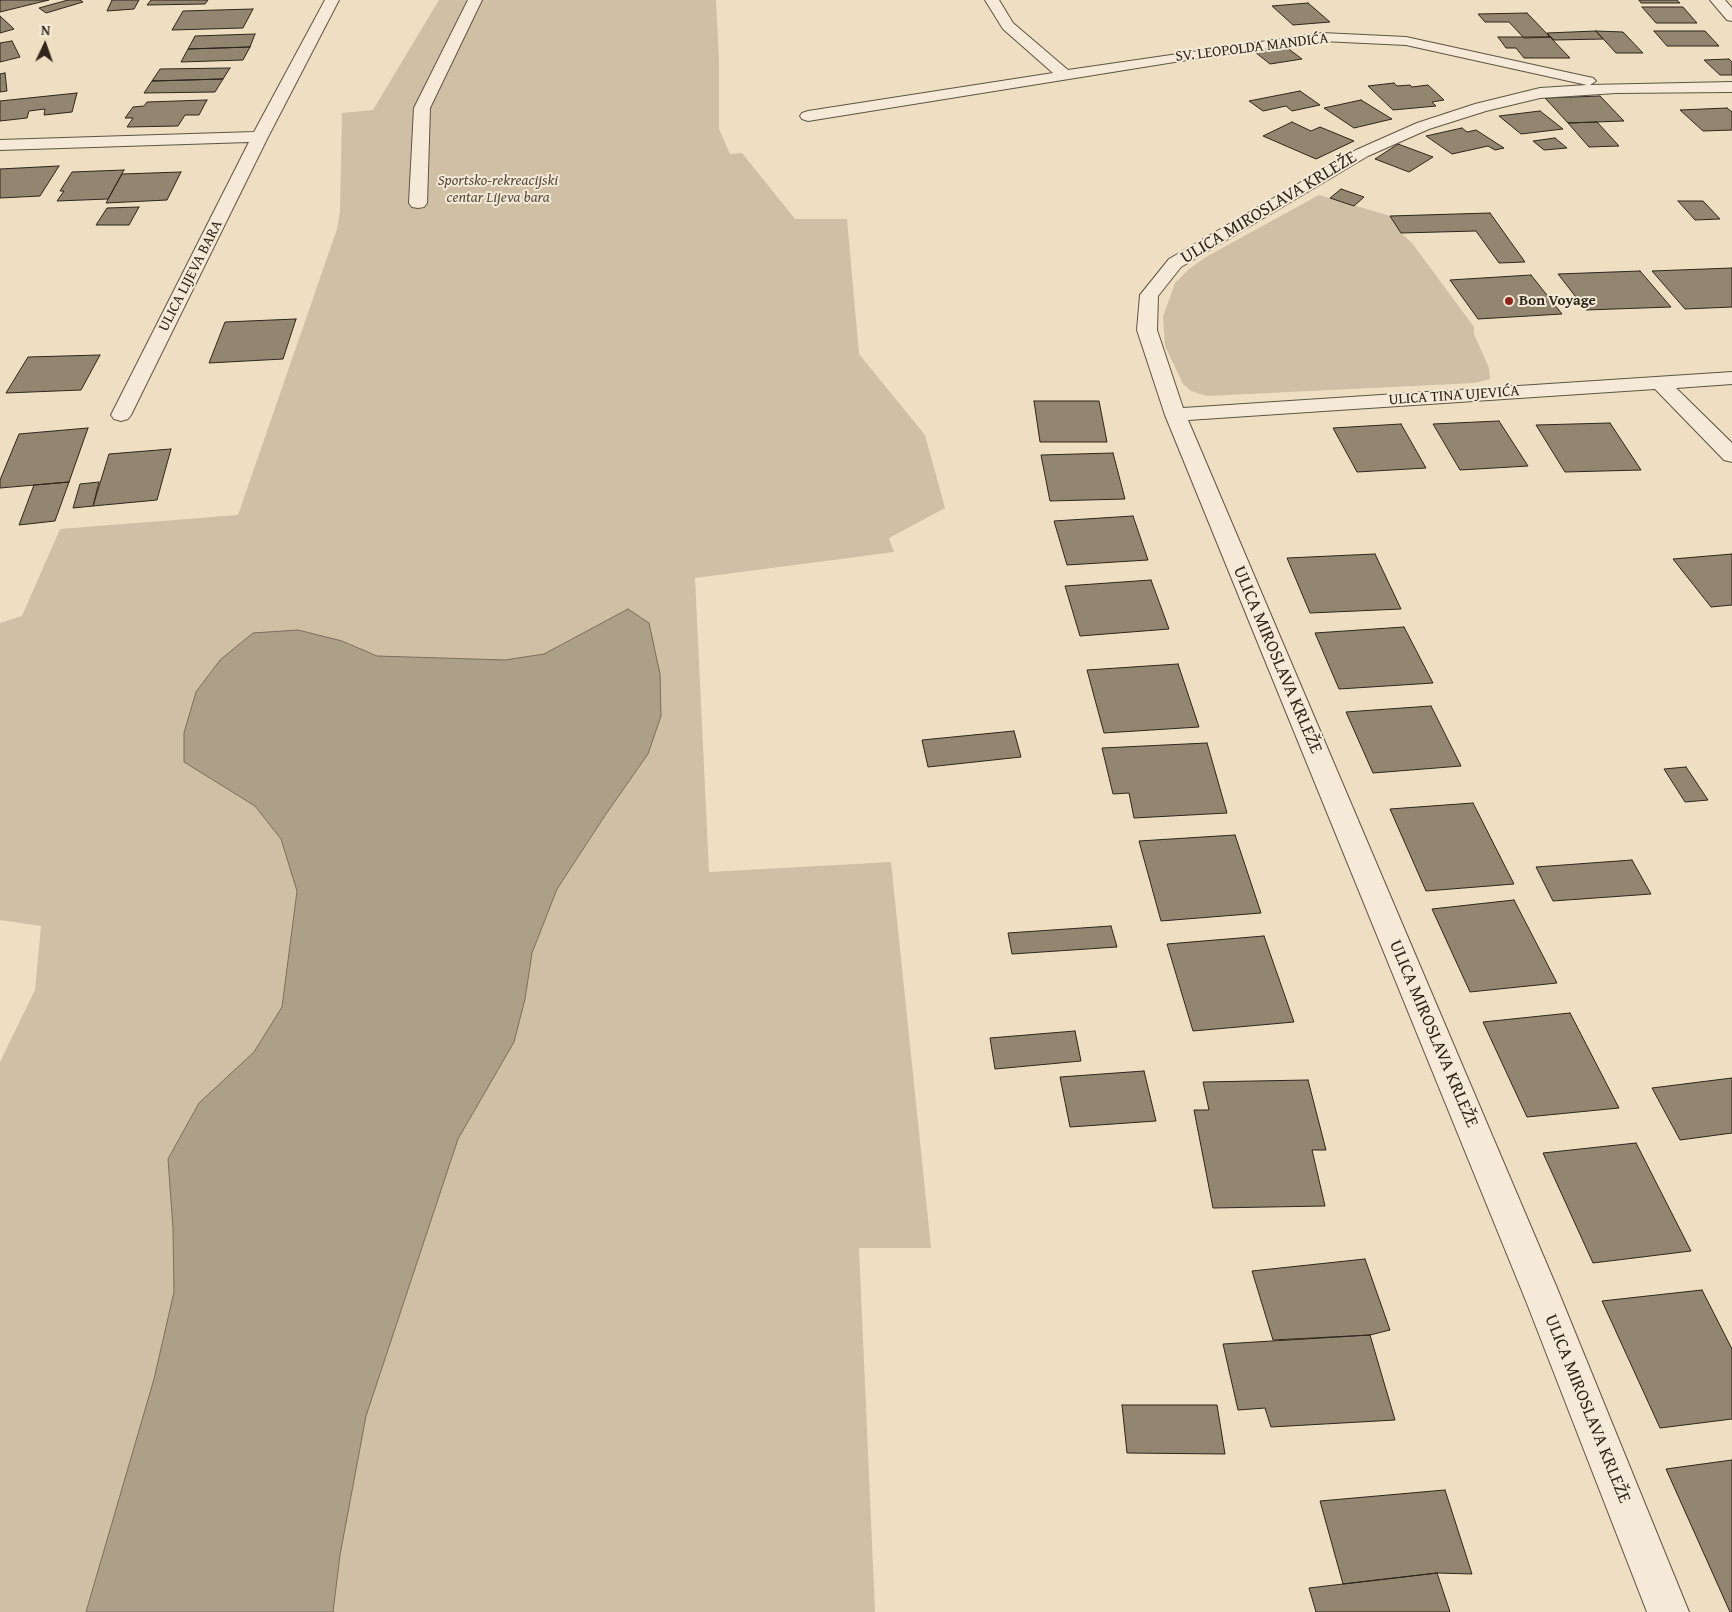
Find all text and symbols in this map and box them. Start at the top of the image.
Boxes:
north arrow [20,20,70,70]
text: N [41,20,51,40]
street label: SV. LEOPOLDA MANDIĆA [1175,30,1329,66]
street label: ULICA MIROSLAVA KRLEŽE [1177,147,1361,269]
park label: Sportsko-rekreacijski centar Lijeva bara [438,172,558,207]
street label: ULICA LIJEVA BARA [155,217,227,335]
place label: Bon Voyage [1519,292,1596,310]
marker: Bon Voyage [1503,295,1515,307]
street label: ULICA TINA UJEVIĆA [1388,382,1520,410]
street label: ULICA MIROSLAVA KRLEŽE [1228,563,1326,757]
street label: ULICA MIROSLAVA KRLEŽE [1384,937,1482,1131]
street label: ULICA MIROSLAVA KRLEŽE [1539,1312,1635,1506]

